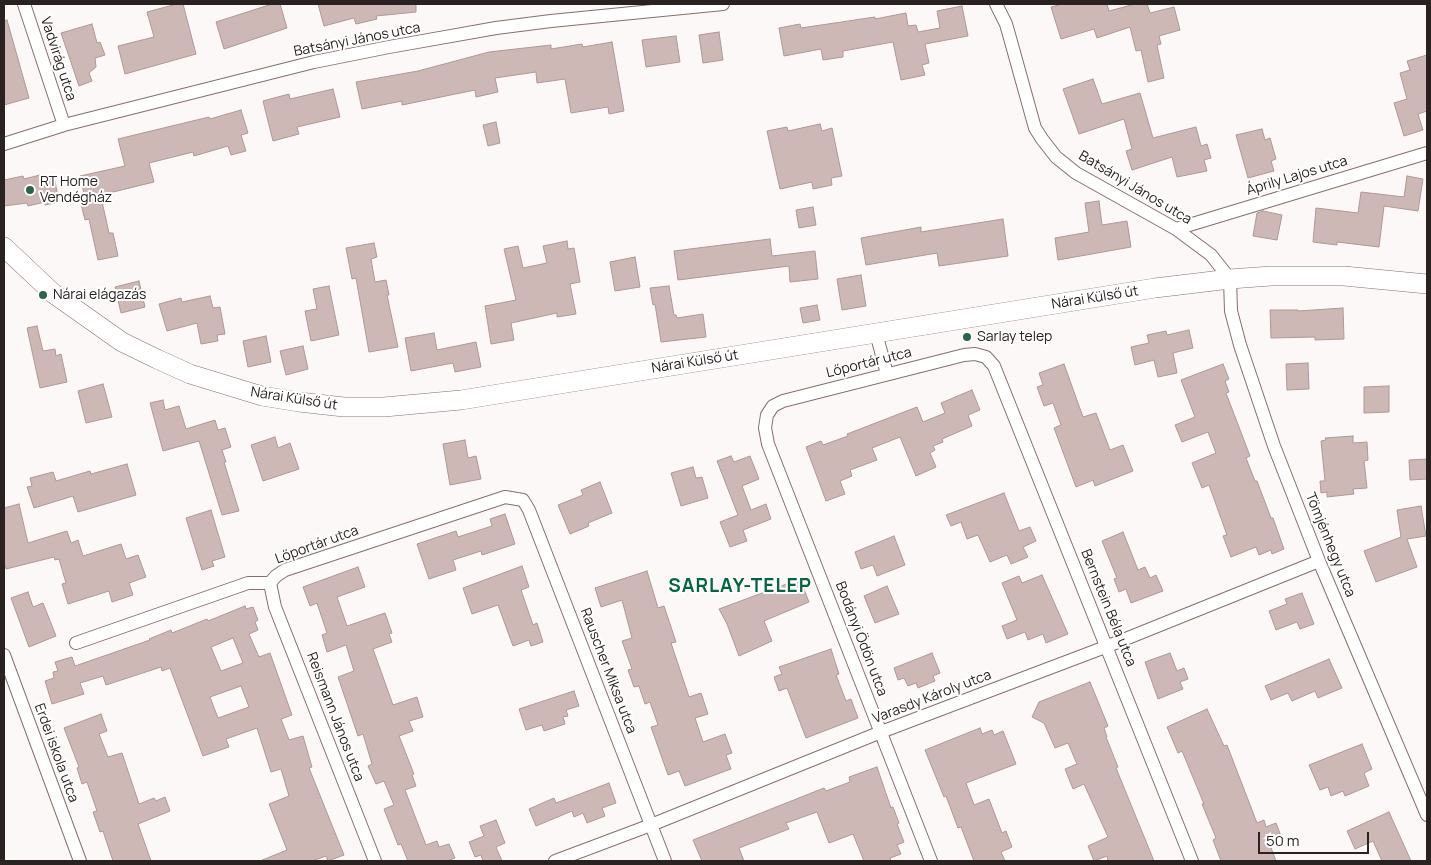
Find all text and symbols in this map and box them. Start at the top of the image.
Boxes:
street label: Vadvirág utca [37,15,79,103]
street label: Batsányi János utca [292,19,422,61]
street label: Batsányi János utca [1076,148,1194,228]
street label: Áprily Lajos utca [1244,153,1350,199]
place label: RT Home Vendégház [40,174,112,206]
marker: RT Home Vendégház [24,184,36,196]
street label: Nárai Külső út [1050,283,1140,313]
place label: Nárai elágazás [53,287,146,303]
marker: Nárai elágazás [37,289,49,301]
place label: Sarlay telep [977,329,1052,345]
marker: Sarlay telep [961,331,973,343]
street label: Lőportár utca [825,344,913,382]
street label: Nárai Külső út [650,347,740,377]
street label: Nárai Külső út [249,384,339,414]
street label: Tömjénhegy utca [1301,490,1359,600]
street label: Lőportár utca [273,522,361,568]
street label: Bernstein Béla utca [1077,547,1139,669]
district label: SARLAY-TELEP [665,576,815,598]
street label: Bodányi Ödön utca [831,579,891,699]
street label: Rauscher Miksa utca [576,606,640,736]
street label: Reismann János utca [303,650,367,784]
street label: Varasdy Károly utca [870,667,994,727]
street label: Erdei iskola utca [30,701,82,805]
scale bar [1261,822,1372,854]
text: 50 m [1266,830,1300,851]

